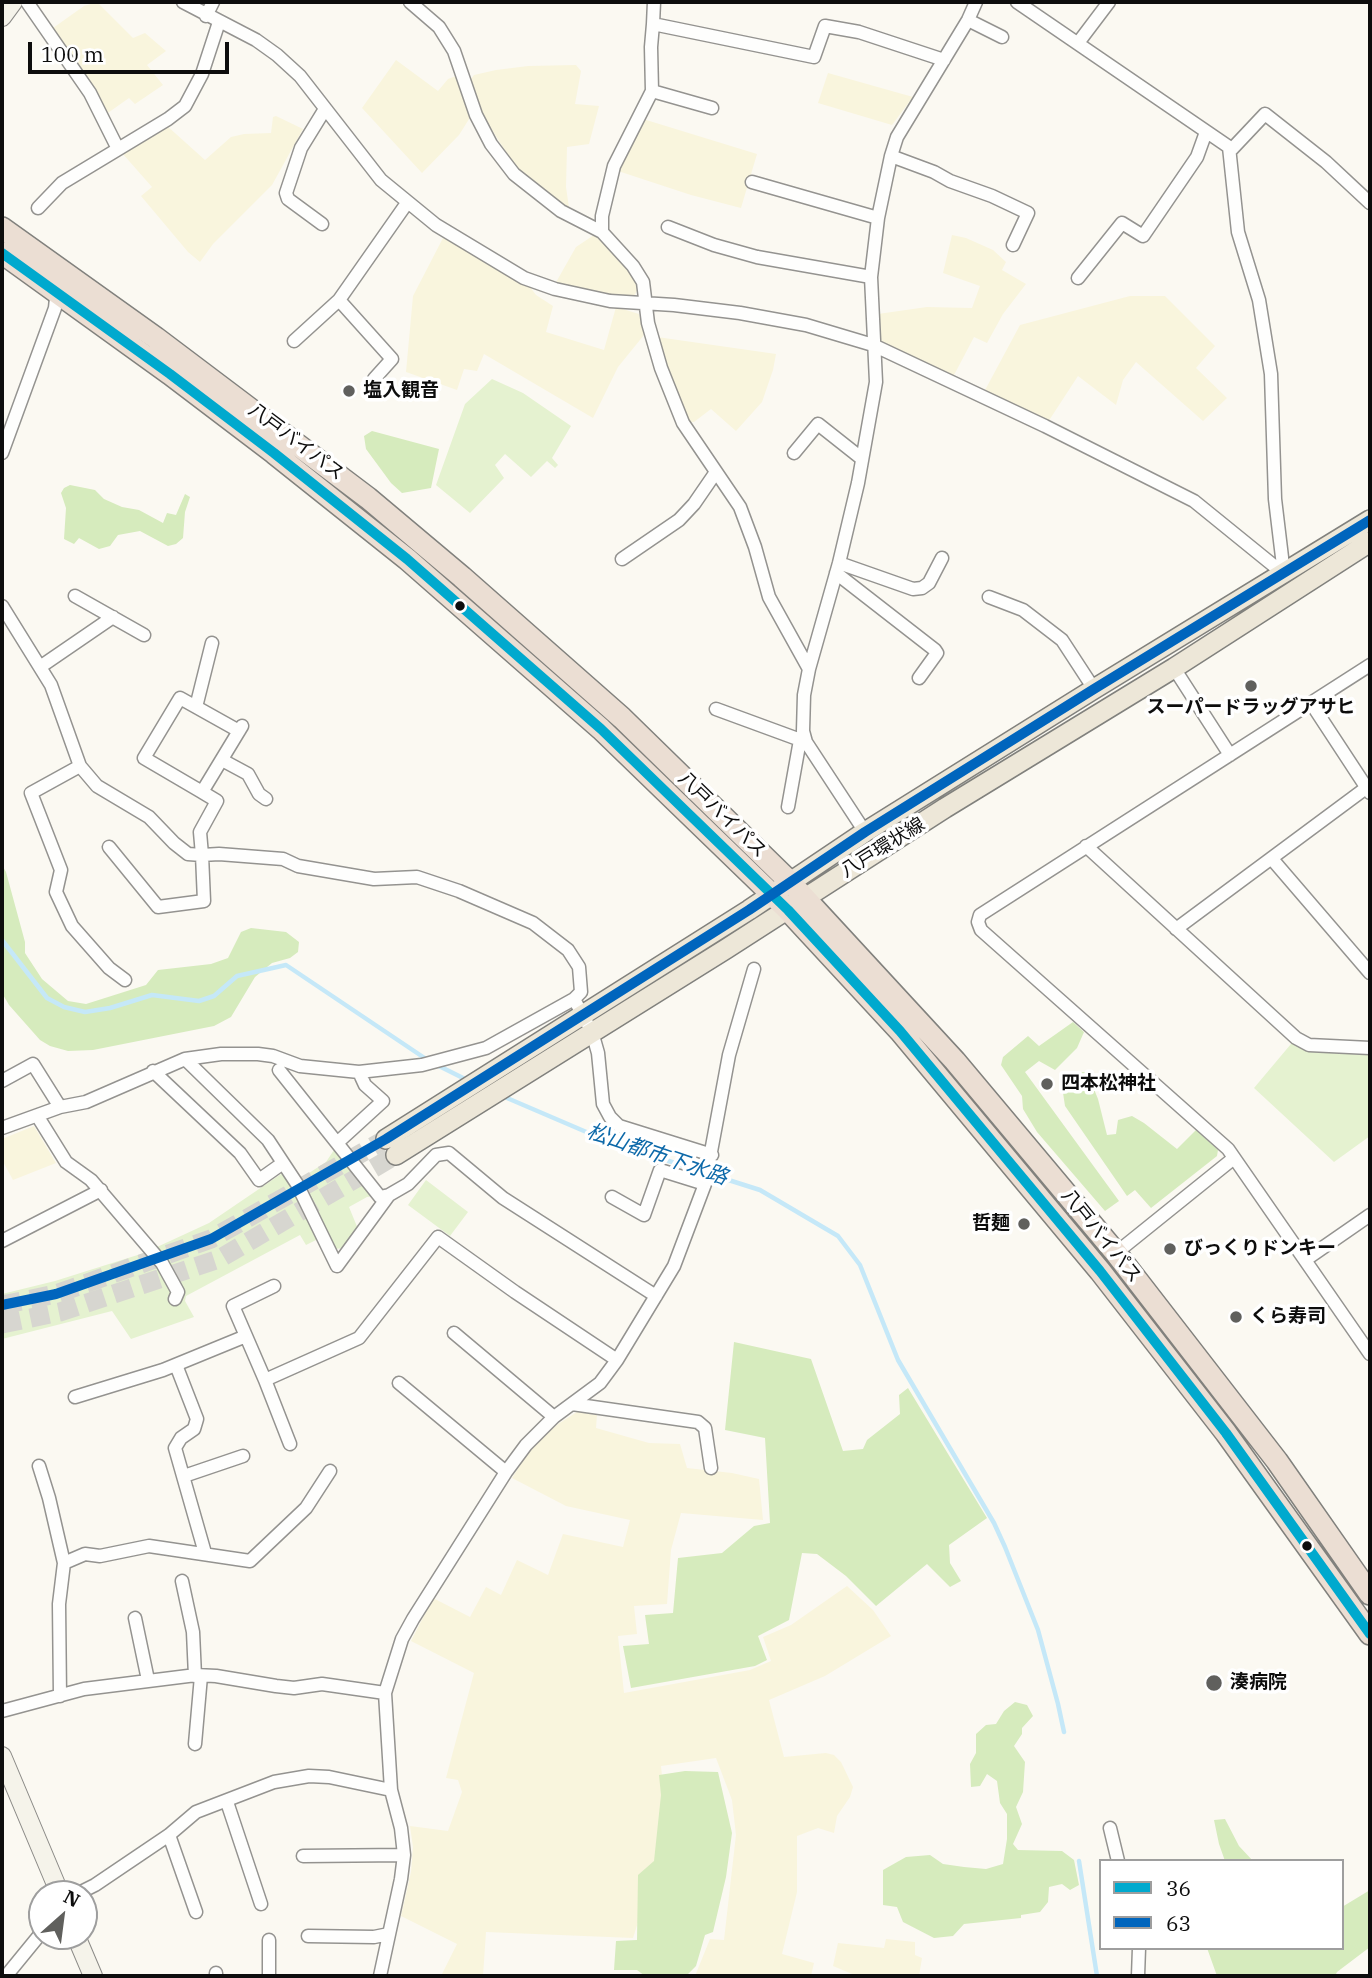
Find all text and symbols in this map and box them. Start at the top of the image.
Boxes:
scale bar [32,28,233,72]
text: 100 m [41,40,104,68]
place label: 塩入観音 [363,380,439,402]
marker: 塩入観音 [341,383,357,399]
street label: 八戸バイパス [244,399,348,485]
unlabelled marker [453,599,467,613]
marker: スーパードラッグアサヒ [1243,678,1259,694]
place label: スーパードラッグアサヒ [1147,697,1355,719]
street label: 八戸バイパス [673,767,771,863]
street label: 八戸環状線 [837,813,929,883]
place label: 四本松神社 [1061,1073,1156,1095]
marker: 四本松神社 [1039,1076,1055,1092]
water label: 松山都市下水路 [583,1119,731,1191]
street label: 八戸バイパス [1056,1185,1146,1287]
place label: 哲麺 [972,1213,1010,1235]
marker: 哲麺 [1016,1216,1032,1232]
place label: びっくりドンキー [1184,1238,1336,1260]
marker: びっくりドンキー [1162,1241,1178,1257]
place label: くら寿司 [1250,1306,1326,1328]
marker: くら寿司 [1228,1309,1244,1325]
unlabelled marker [1300,1539,1314,1553]
place label: 湊病院 [1230,1672,1287,1694]
marker: 湊病院 [1204,1673,1224,1693]
legend [1099,1859,1344,1950]
text: 36 [1166,1874,1191,1902]
north arrow [28,1880,98,1950]
text: N [60,1884,84,1912]
text: 63 [1166,1909,1191,1937]

